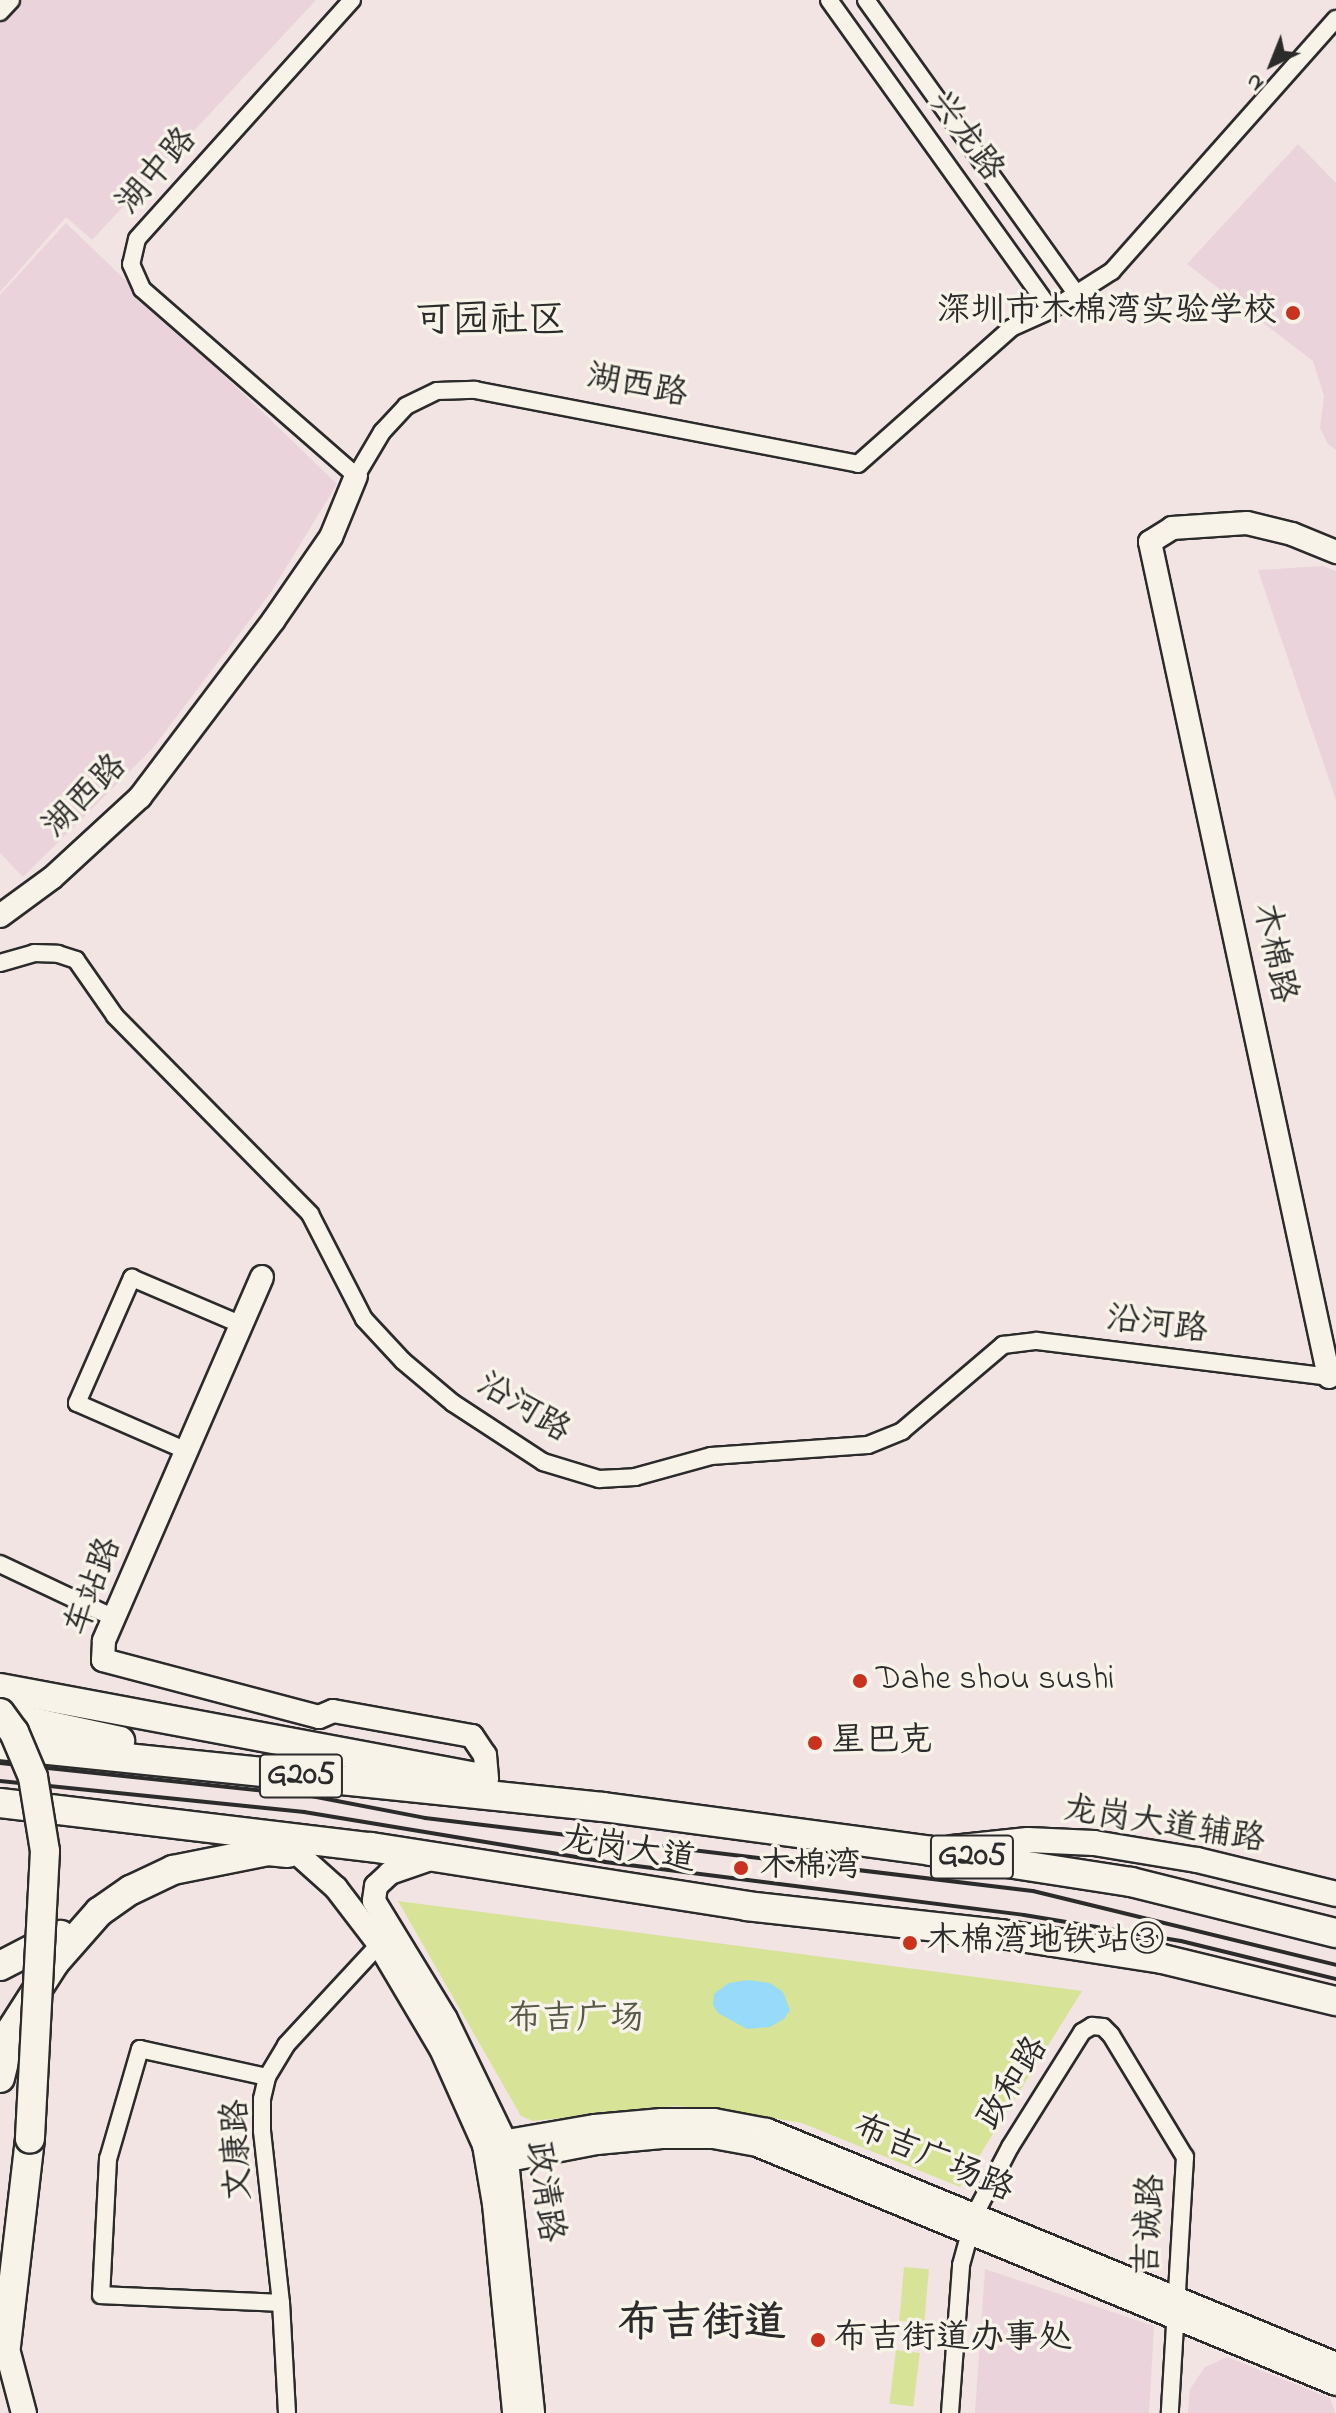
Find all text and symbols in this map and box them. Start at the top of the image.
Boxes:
north arrow [1232,24,1312,104]
text: N [1239,65,1272,98]
street label: 兴龙路 [919,84,1011,190]
street label: 湖中路 [109,120,207,224]
place label: 深圳市木棉湾实验学校 [937,293,1277,333]
district label: 可园社区 [414,300,566,346]
marker: 深圳市木棉湾实验学校 [1284,304,1302,322]
street label: 湖西路 [583,357,691,417]
street label: 湖西路 [36,747,136,847]
street label: 木棉路 [1242,899,1304,1007]
street label: 沿河路 [1104,1300,1210,1352]
street label: 沿河路 [469,1365,577,1453]
street label: 车站路 [58,1532,132,1642]
place label: Dahe shou sushi [876,1661,1114,1701]
marker: Dahe shou sushi [851,1672,869,1690]
place label: 星巴克 [831,1723,933,1763]
marker: 星巴克 [806,1734,824,1752]
road number: G205 [257,1748,345,1804]
street label: 龙岗大道辅路 [1060,1790,1268,1862]
street label: 龙岗大道 [558,1820,698,1882]
road number: G205 [928,1829,1016,1885]
place label: 木棉湾 [759,1848,861,1888]
marker: 木棉湾 [730,1857,752,1879]
place label: 木棉湾地铁站③ [926,1923,1164,1963]
marker: 木棉湾地铁站③ [901,1934,919,1952]
park label: 布吉广场 [508,2001,644,2041]
street label: 政和路 [970,2030,1058,2138]
street label: 文康路 [217,2098,261,2202]
street label: 布吉广场路 [847,2108,1019,2212]
street label: 政清路 [516,2139,570,2245]
street label: 吉诚路 [1128,2173,1174,2277]
district label: 布吉街道 [618,2300,786,2350]
place label: 布吉街道办事处 [834,2320,1072,2360]
marker: 布吉街道办事处 [809,2331,827,2349]

